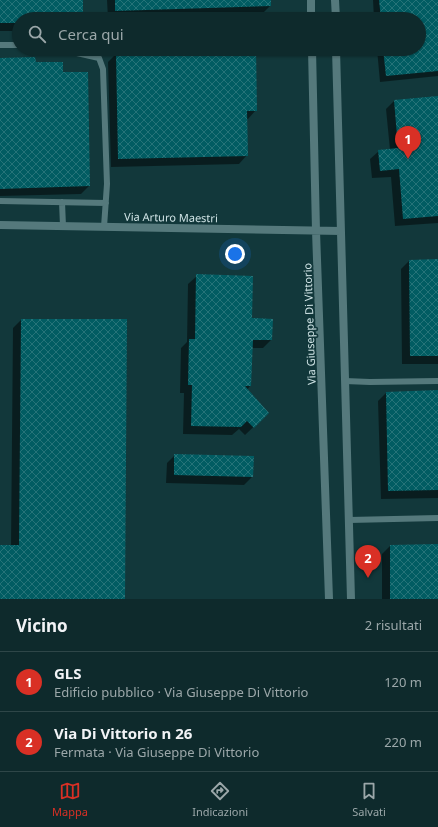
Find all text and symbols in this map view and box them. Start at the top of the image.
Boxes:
search box [12,12,426,56]
icon: search [26,23,48,45]
text: Cerca qui [58,24,124,44]
pin: 1 [395,126,421,159]
street label: Via Arturo Maestri [124,209,218,225]
your location [225,244,245,264]
street label: Via Giuseppe Di Vittorio [299,262,319,385]
pin: 2 [355,545,381,578]
text: Vicino [16,614,68,637]
text: 2 risultati [365,616,422,634]
text: GLS [54,663,82,683]
text: 1 [25,673,33,691]
text: 120 m [384,673,422,691]
text: Edificio pubblico · Via Giuseppe Di Vittorio [54,683,308,701]
text: Via Di Vittorio n 26 [54,723,192,743]
text: 2 [25,733,33,751]
text: 220 m [384,733,422,751]
text: Fermata · Via Giuseppe Di Vittorio [54,743,259,761]
tab: Mappa [52,780,88,819]
tab: Indicazioni [192,780,248,819]
tab: Salvati [352,780,386,819]

